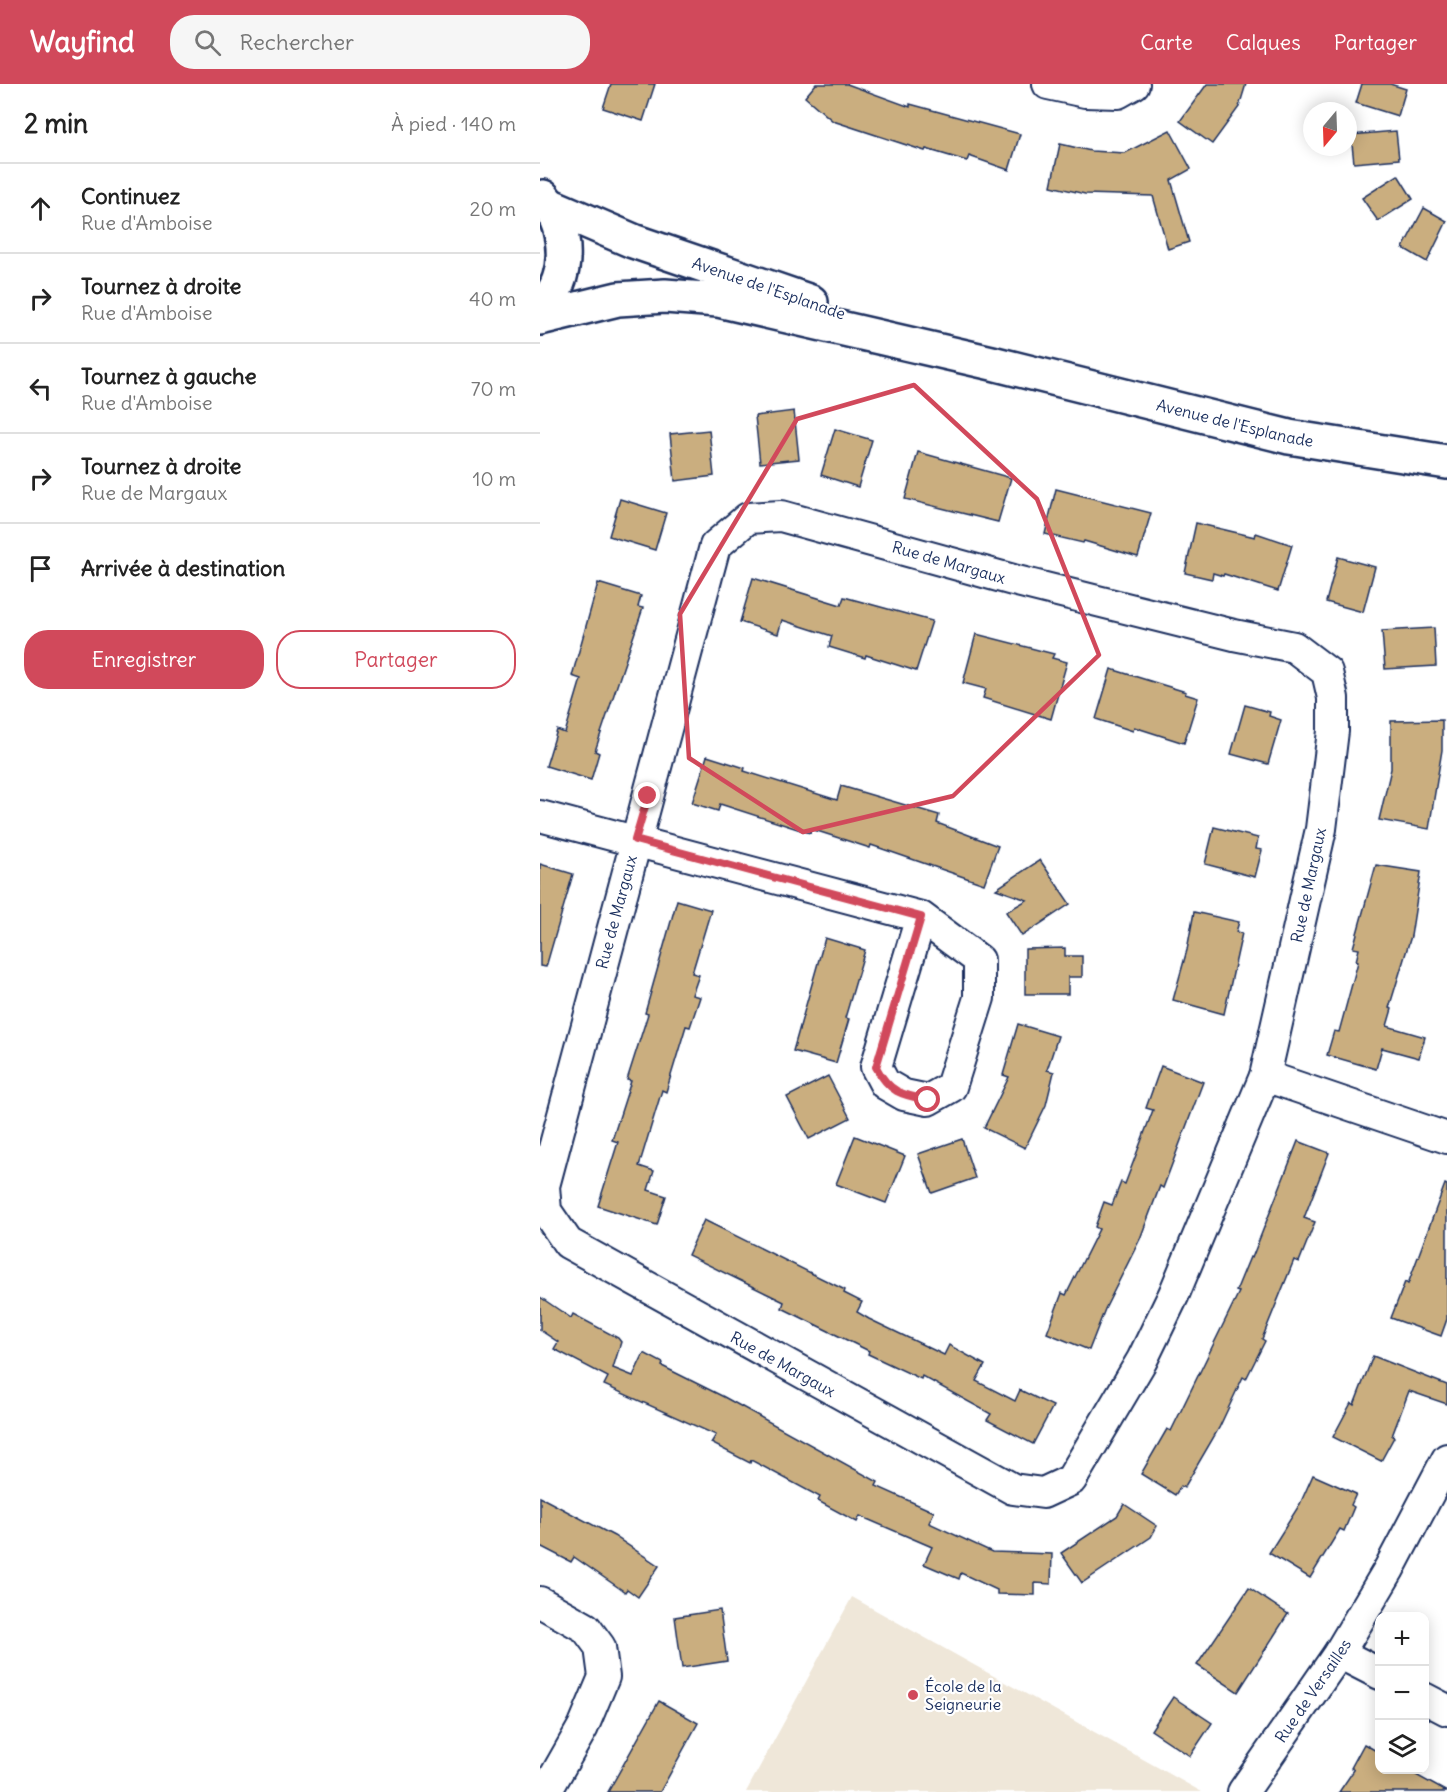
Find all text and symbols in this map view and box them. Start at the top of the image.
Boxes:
search box [170,15,590,69]
text: Wayfind [30,24,134,60]
icon: search [191,26,224,59]
text: Rechercher [239,28,354,56]
text: Carte [1140,29,1193,56]
text: Calques [1226,29,1301,56]
text: Partager [1334,29,1417,56]
north arrow [1303,102,1357,156]
text: 2 min [24,107,88,140]
text: À pied · 140 m [391,111,516,136]
text: Continuez [81,182,180,210]
icon: ahead [24,192,57,225]
text: 20 m [470,196,516,221]
text: Rue d'Amboise [81,210,213,235]
street label: Avenue de l'Esplanade [690,252,848,324]
text: Tournez à droite [81,272,241,300]
icon: right [24,282,57,315]
text: 40 m [469,286,516,311]
text: Rue d'Amboise [81,300,213,325]
text: Tournez à gauche [81,362,257,390]
icon: left [24,372,57,405]
text: 70 m [471,376,516,401]
text: Rue d'Amboise [81,390,213,415]
street label: Avenue de l'Esplanade [1154,394,1315,451]
text: Tournez à droite [81,452,241,480]
icon: right [24,462,57,495]
text: 10 m [473,466,516,491]
text: Rue de Margaux [81,480,227,505]
street label: Rue de Margaux [890,536,1008,588]
icon: arrive [24,552,57,585]
text: Arrivée à destination [81,554,285,582]
button: Enregistrer [24,630,264,689]
button: Partager [276,630,516,689]
route end [634,782,660,808]
street label: Rue de Margaux [1286,826,1330,944]
street label: Rue de Margaux [591,853,641,971]
route start [914,1086,940,1112]
street label: Rue de Margaux [727,1327,839,1401]
map controls [1375,1612,1429,1774]
button: + [1375,1612,1429,1666]
street label: Rue de Versailles [1270,1635,1355,1746]
button: − [1375,1666,1429,1720]
place label: École de la Seigneurie [925,1676,1002,1714]
marker: École de la Seigneurie [906,1688,920,1702]
button: layers [1375,1720,1429,1774]

